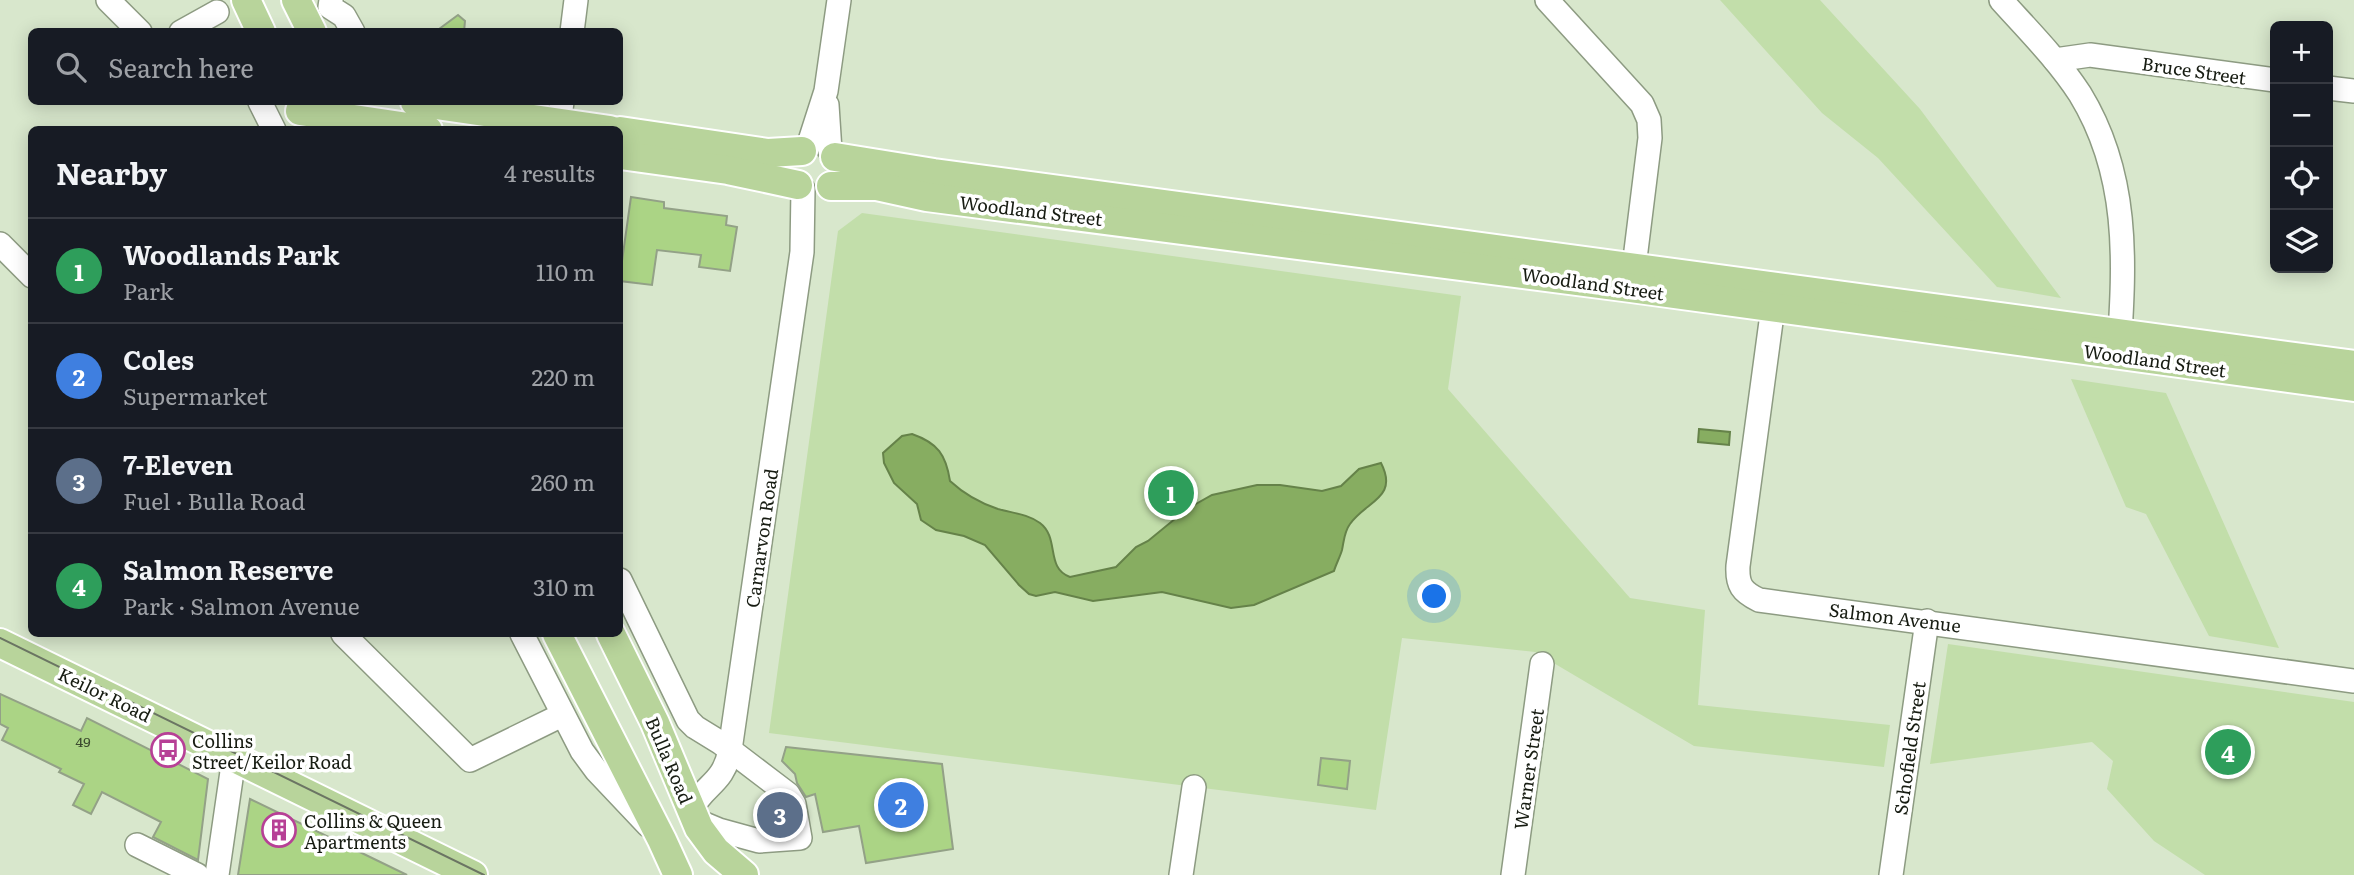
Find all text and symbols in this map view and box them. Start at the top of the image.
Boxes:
map controls [2270,21,2333,273]
button: + [2270,21,2333,84]
search box [28,28,623,105]
text: Search here [108,47,254,86]
icon: search [52,48,90,86]
street label: Bruce Street [2140,49,2249,91]
button: − [2270,84,2333,147]
button: locate [2270,147,2333,210]
text: Nearby [56,150,167,194]
text: 4 results [504,155,595,189]
street label: Woodland Street [958,188,1105,232]
button: layers [2270,210,2333,273]
text: Woodlands Park [123,234,339,273]
text: 1 [74,254,84,288]
text: 110 m [536,254,595,288]
street label: Woodland Street [1520,260,1667,306]
text: Park [123,273,173,307]
street label: Woodland Street [2082,337,2229,383]
text: Coles [123,339,194,378]
text: 2 [73,359,85,393]
text: 220 m [531,359,595,393]
text: Supermarket [123,378,267,412]
text: 7-Eleven [123,444,233,483]
text: 3 [73,464,85,498]
text: 260 m [531,464,595,498]
street label: Carnarvon Road [738,467,784,609]
pin: 1 [1148,467,1194,519]
text: Fuel · Bulla Road [123,483,305,517]
text: Salmon Reserve [123,549,333,588]
text: 4 [72,569,86,603]
text: 310 m [533,569,595,603]
your location [1417,579,1451,613]
text: Park · Salmon Avenue [123,588,360,622]
street label: Salmon Avenue [1828,596,1962,638]
street label: Keilor Road [54,660,156,728]
street label: Schofield Street [1886,679,1932,817]
street label: Warner Street [1506,706,1550,831]
street label: Bulla Road [640,712,700,808]
pin: 4 [2205,726,2251,778]
place label: Collins Street/Keilor Road [192,727,352,775]
house number: 49 [75,731,91,751]
bus stop icon: Collins Street/Keilor Road [149,731,187,769]
pin: 2 [878,779,924,831]
pin: 3 [757,789,803,841]
place label: Collins & Queen Apartments [304,807,442,855]
building icon: Collins & Queen Apartments [260,811,298,849]

